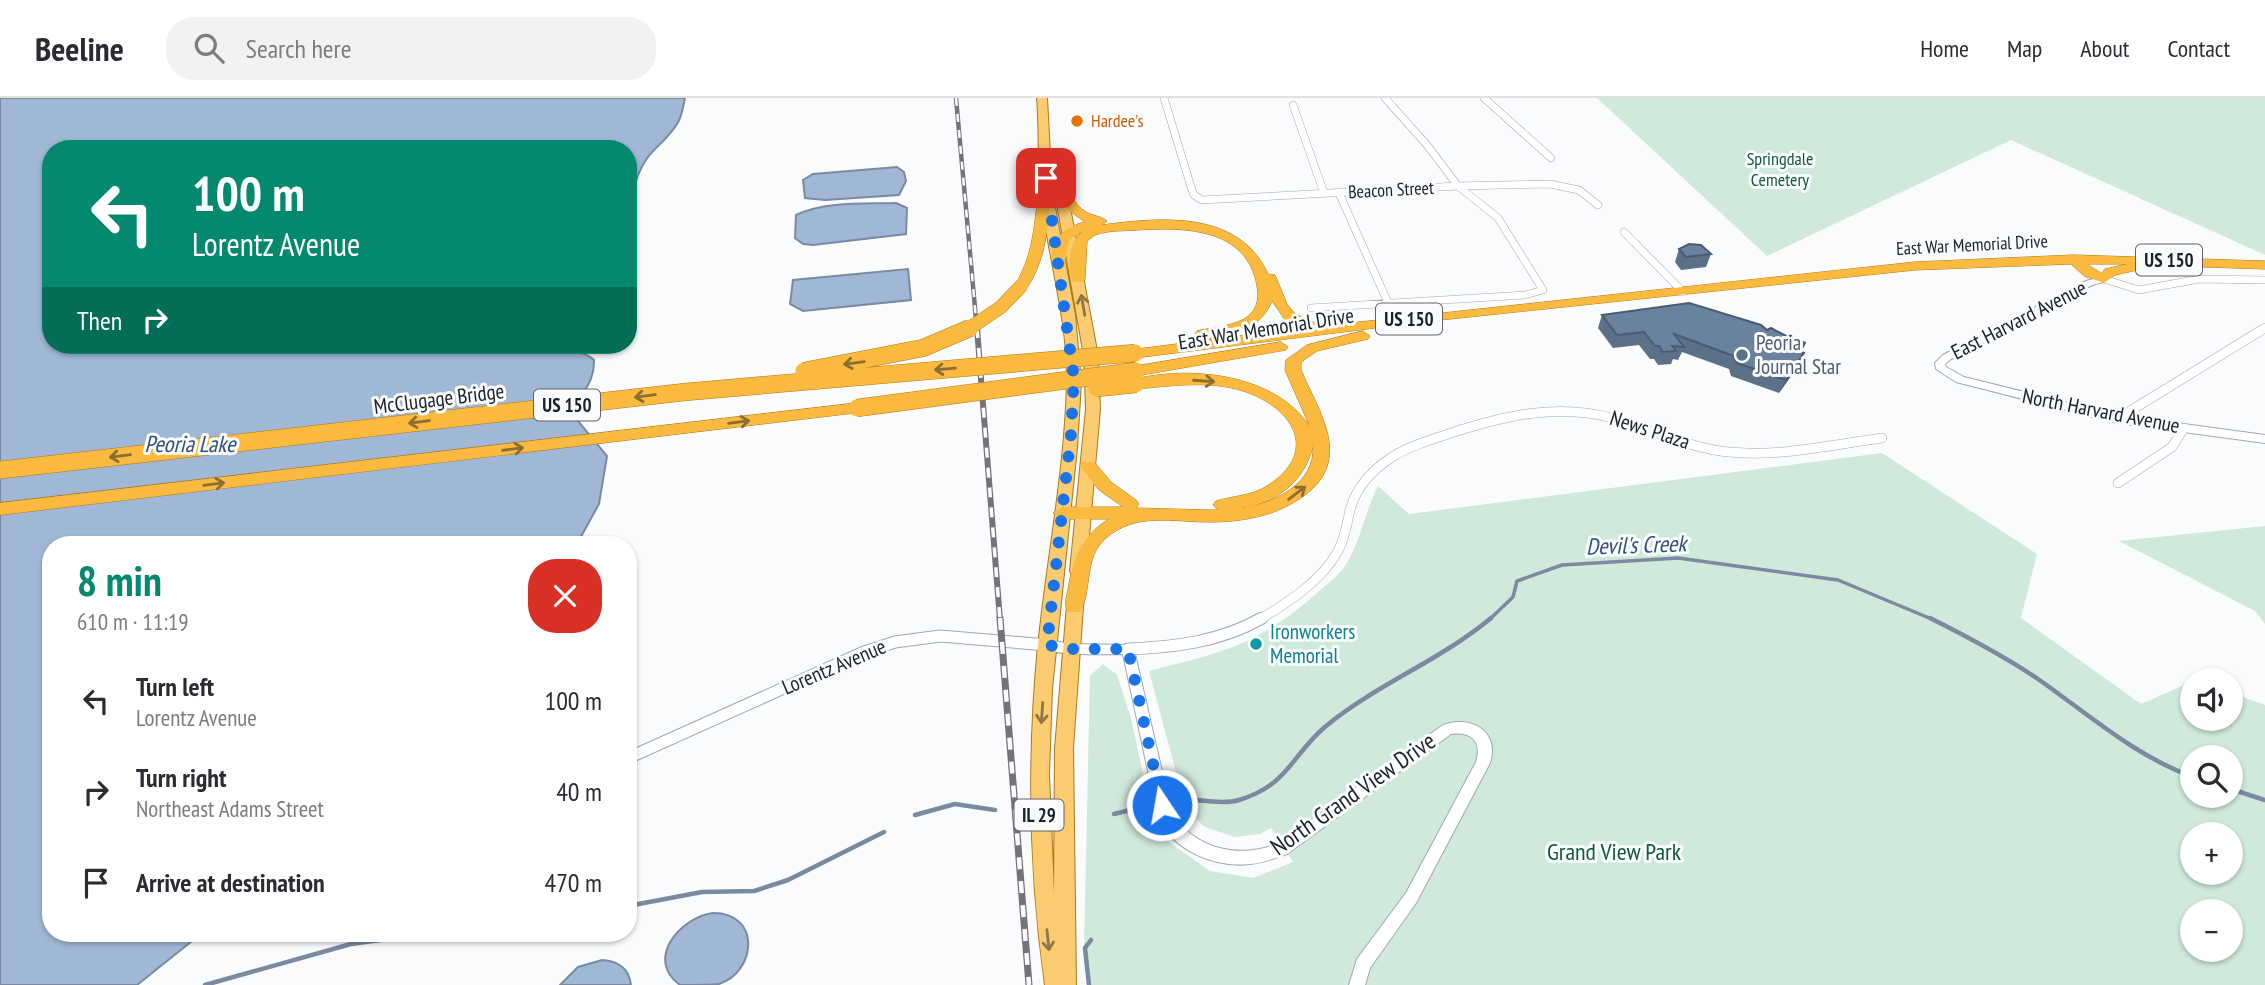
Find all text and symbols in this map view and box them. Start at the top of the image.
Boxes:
search box [166,17,656,80]
text: Beeline [35,27,124,70]
icon: search [190,29,228,67]
text: Search here [246,32,351,65]
text: Home [1920,33,1969,64]
text: Map [2007,33,2042,64]
text: About [2080,33,2129,64]
text: Contact [2167,33,2230,64]
place label: Hardee's [1091,109,1143,132]
marker: Hardee's [1069,113,1085,129]
park label: Springdale Cemetery [1747,147,1813,191]
pin [1016,148,1076,208]
icon: arrive [1027,159,1065,197]
text: 100 m [192,161,305,225]
icon: left [77,168,168,259]
street label: Beacon Street [1347,176,1435,203]
text: Lorentz Avenue [192,223,360,265]
street label: East War Memorial Drive [1895,229,2049,260]
road number: US 150 [2136,244,2202,276]
street label: East Harvard Avenue [1946,274,2091,365]
one-way arrow [1076,294,1089,317]
icon: right [136,301,174,339]
street label: East War Memorial Drive [1176,301,1356,356]
text: Then [77,304,122,337]
road number: US 150 [1376,304,1442,334]
place label: Peoria Journal Star [1755,329,1841,380]
marker: Peoria Journal Star [1734,347,1750,363]
one-way arrow [843,356,866,369]
one-way arrow [934,363,957,376]
one-way arrow [1192,375,1215,388]
street label: McClugage Bridge [372,377,506,420]
street label: North Harvard Avenue [2020,382,2182,439]
road number: US 150 [534,390,600,420]
one-way arrow [634,390,657,403]
street label: News Plaza [1607,404,1694,455]
one-way arrow [408,416,431,429]
one-way arrow [727,416,749,429]
water label: Peoria Lake [145,429,237,458]
one-way arrow [501,442,524,455]
one-way arrow [109,450,132,463]
one-way arrow [202,478,225,491]
one-way arrow [1287,485,1305,500]
water label: Devil's Creek [1585,528,1690,561]
text: 8 min [77,553,162,608]
button: close [528,559,602,633]
text: 610 m · 11:19 [77,607,189,636]
place label: Ironworkers Memorial [1270,618,1355,669]
street label: Lorentz Avenue [778,633,890,701]
marker: Ironworkers Memorial [1248,636,1264,652]
map controls [2180,668,2243,962]
button: sound [2180,668,2243,731]
text: Turn left [136,670,214,703]
icon: left [77,682,115,720]
text: 100 m [544,684,602,717]
one-way arrow [1035,701,1048,724]
text: Lorentz Avenue [136,703,257,732]
street label: North Grand View Drive [1264,725,1441,862]
button: search [2180,745,2243,808]
text: Turn right [136,761,227,794]
position arrow [1125,768,1199,842]
icon: right [77,773,115,811]
text: 40 m [556,775,602,808]
text: Northeast Adams Street [136,794,324,823]
road number: IL 29 [1014,800,1064,830]
button: + [2180,822,2243,885]
park label: Grand View Park [1547,836,1682,867]
icon: arrive [77,864,115,902]
text: Arrive at destination [136,866,325,899]
text: 470 m [544,866,602,899]
button: − [2180,899,2243,962]
one-way arrow [1042,928,1055,951]

